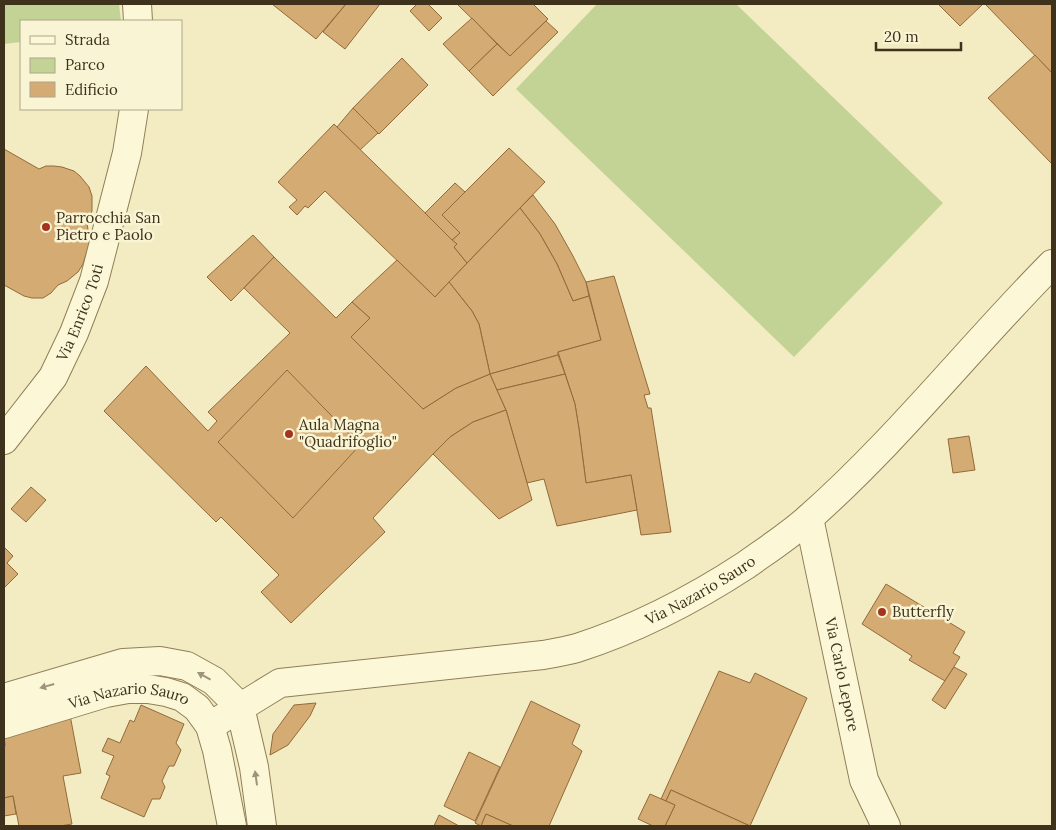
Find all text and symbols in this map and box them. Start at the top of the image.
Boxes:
legend [20,20,182,110]
scale bar [876,20,961,52]
text: 20 m [884,27,919,46]
text: Strada [65,30,110,49]
text: Parco [65,55,105,74]
text: Edificio [65,80,118,99]
place label: Parrocchia San Pietro e Paolo [56,208,161,244]
marker: Parrocchia San Pietro e Paolo [40,221,52,233]
street label: Via Enrico Toti [52,262,107,365]
place label: Aula Magna "Quadrifoglio" [298,415,397,451]
marker: Aula Magna "Quadrifoglio" [283,428,295,440]
street label: Via Nazario Sauro [641,551,759,629]
place label: Butterfly [892,602,954,621]
marker: Butterfly [876,606,888,618]
street label: Via Carlo Lepore [821,615,864,733]
one-way arrow [197,671,210,680]
street label: Via Nazario Sauro [65,679,194,713]
one-way arrow [40,682,55,690]
one-way arrow [251,770,259,786]

